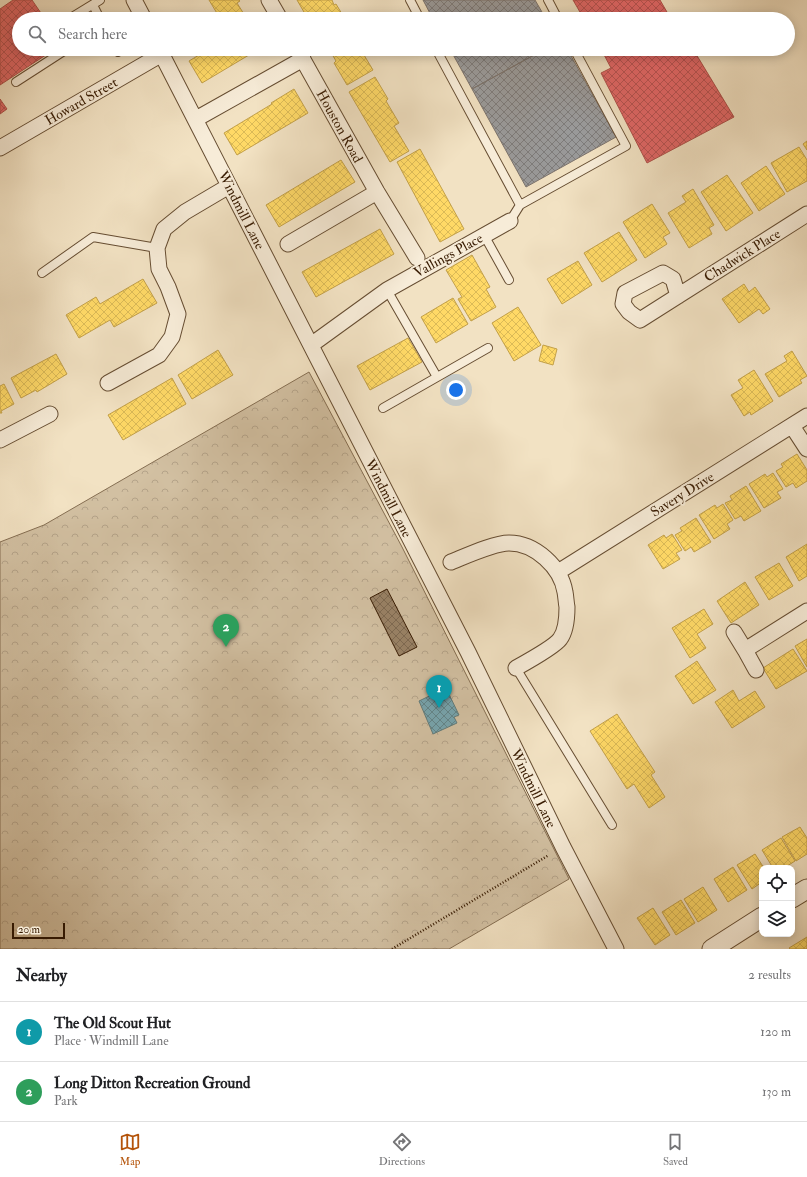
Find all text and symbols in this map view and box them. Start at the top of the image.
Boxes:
search box [12,12,795,56]
icon: search [26,23,48,45]
text: Search here [58,25,127,44]
street label: Howard Street [42,74,121,129]
street label: Houston Road [313,87,367,166]
street label: Windmill Lane [214,167,269,252]
street label: Chadwick Place [701,225,784,286]
street label: Vallings Place [411,229,486,281]
your location [446,380,466,400]
street label: Windmill Lane [361,455,416,540]
street label: Savery Drive [647,468,718,521]
pin: 2 [213,614,239,647]
pin: 1 [426,675,452,708]
street label: Windmill Lane [507,745,560,831]
map controls [759,865,795,937]
button: locate [759,865,795,901]
button: layers [759,901,795,937]
scale bar [12,921,65,940]
text: 20 m [18,923,40,936]
text: Nearby [16,965,67,986]
text: 2 results [748,967,791,983]
text: The Old Scout Hut [54,1014,171,1033]
text: 1 [27,1024,31,1040]
text: 120 m [760,1024,791,1040]
text: Place · Windmill Lane [54,1033,169,1049]
text: Long Ditton Recreation Ground [54,1074,250,1093]
text: 2 [26,1084,32,1100]
text: 130 m [762,1084,791,1100]
text: Park [54,1093,78,1109]
tab: Map [119,1131,141,1168]
tab: Directions [379,1131,425,1168]
tab: Saved [663,1131,688,1168]

